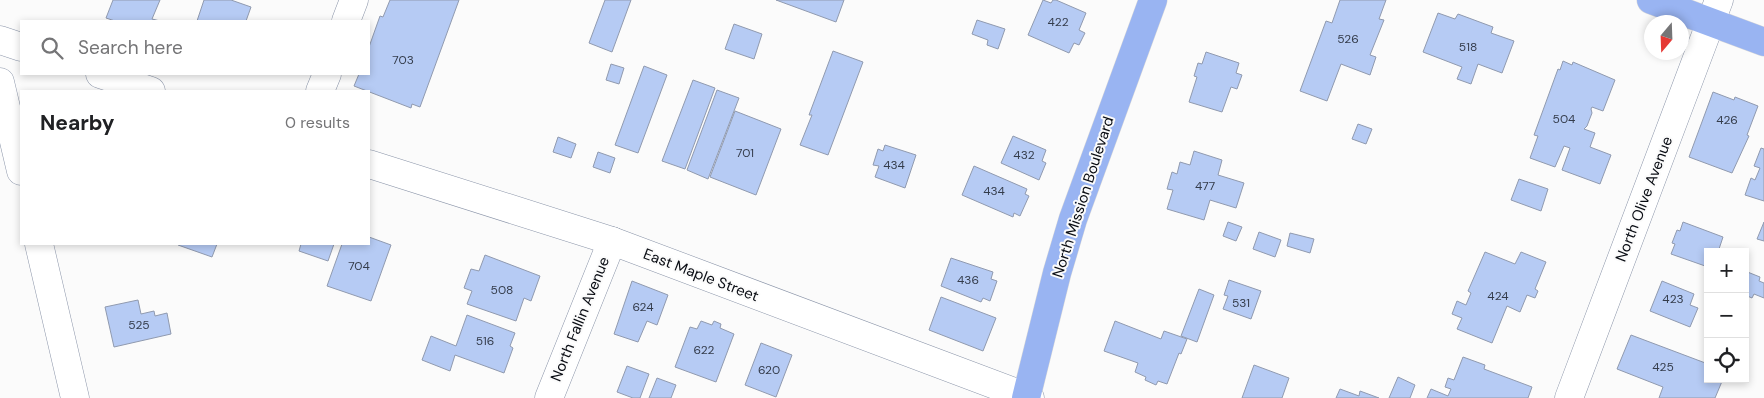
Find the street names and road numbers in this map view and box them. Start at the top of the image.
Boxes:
street label: North Mission Boulevard [1048,114,1118,280]
street label: North Olive Avenue [1611,133,1677,265]
street label: East Maple Street [640,244,762,306]
street label: North Fallin Avenue [546,254,614,384]

